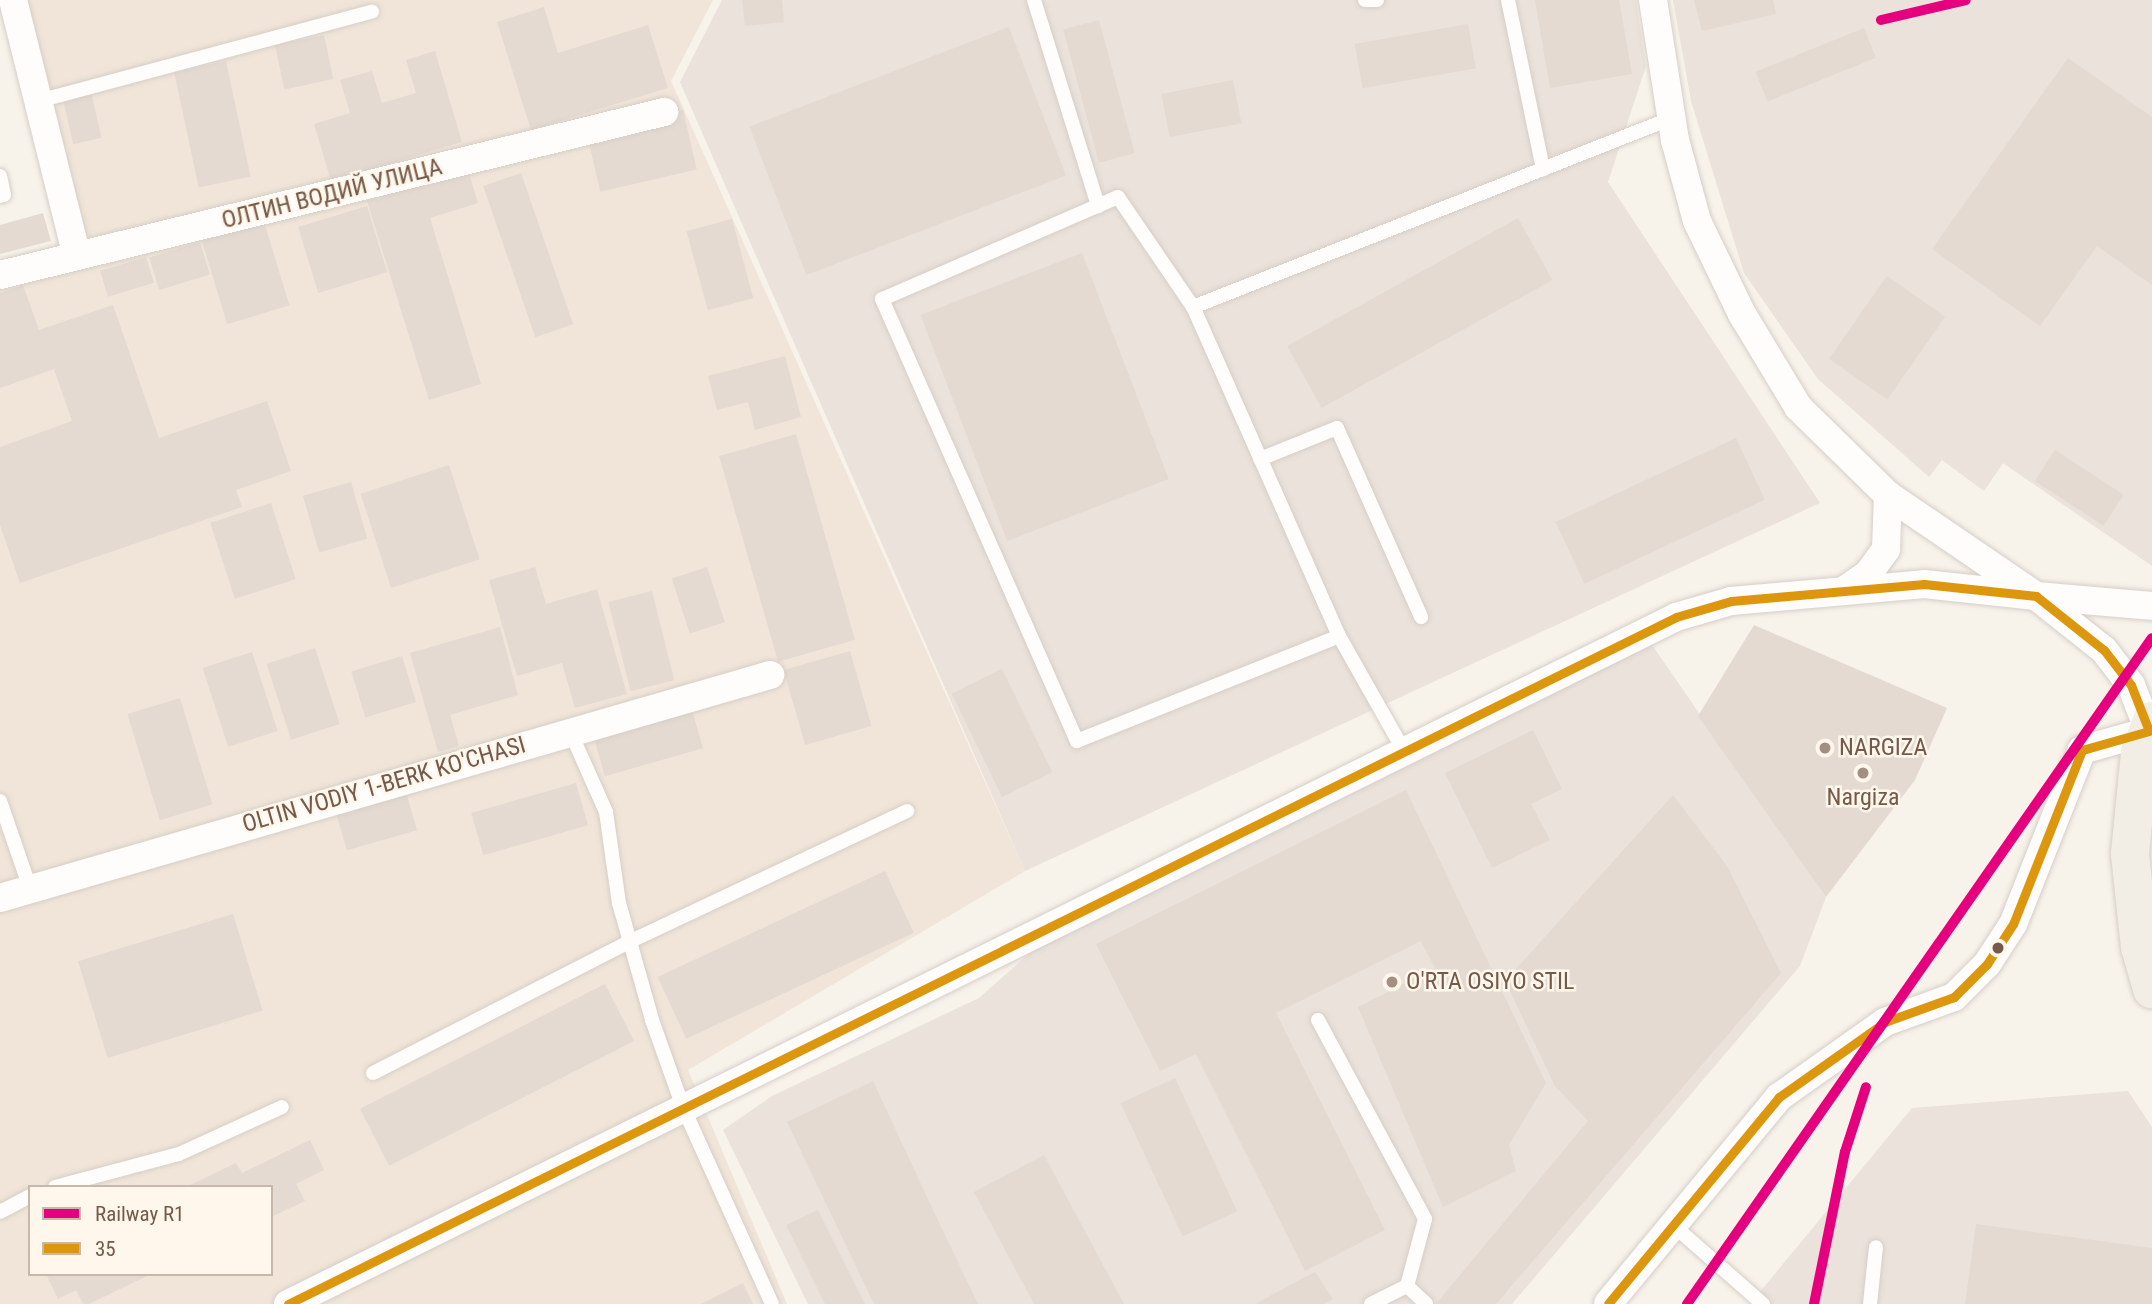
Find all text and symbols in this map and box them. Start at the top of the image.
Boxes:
street label: ОЛТИН ВОДИЙ УЛИЦА [219,153,445,235]
street label: OLTIN VODIY 1-BERK KO'CHASI [239,731,529,839]
place label: NARGIZA [1839,734,1927,762]
marker: NARGIZA [1817,740,1833,756]
marker: Nargiza [1855,765,1871,781]
place label: Nargiza [1827,784,1899,812]
unlabelled marker [1991,941,2005,955]
place label: O'RTA OSIYO STIL [1406,968,1574,996]
marker: O'RTA OSIYO STIL [1384,974,1400,990]
legend [28,1185,273,1276]
text: Railway R1 [95,1202,184,1226]
text: 35 [95,1237,116,1261]

